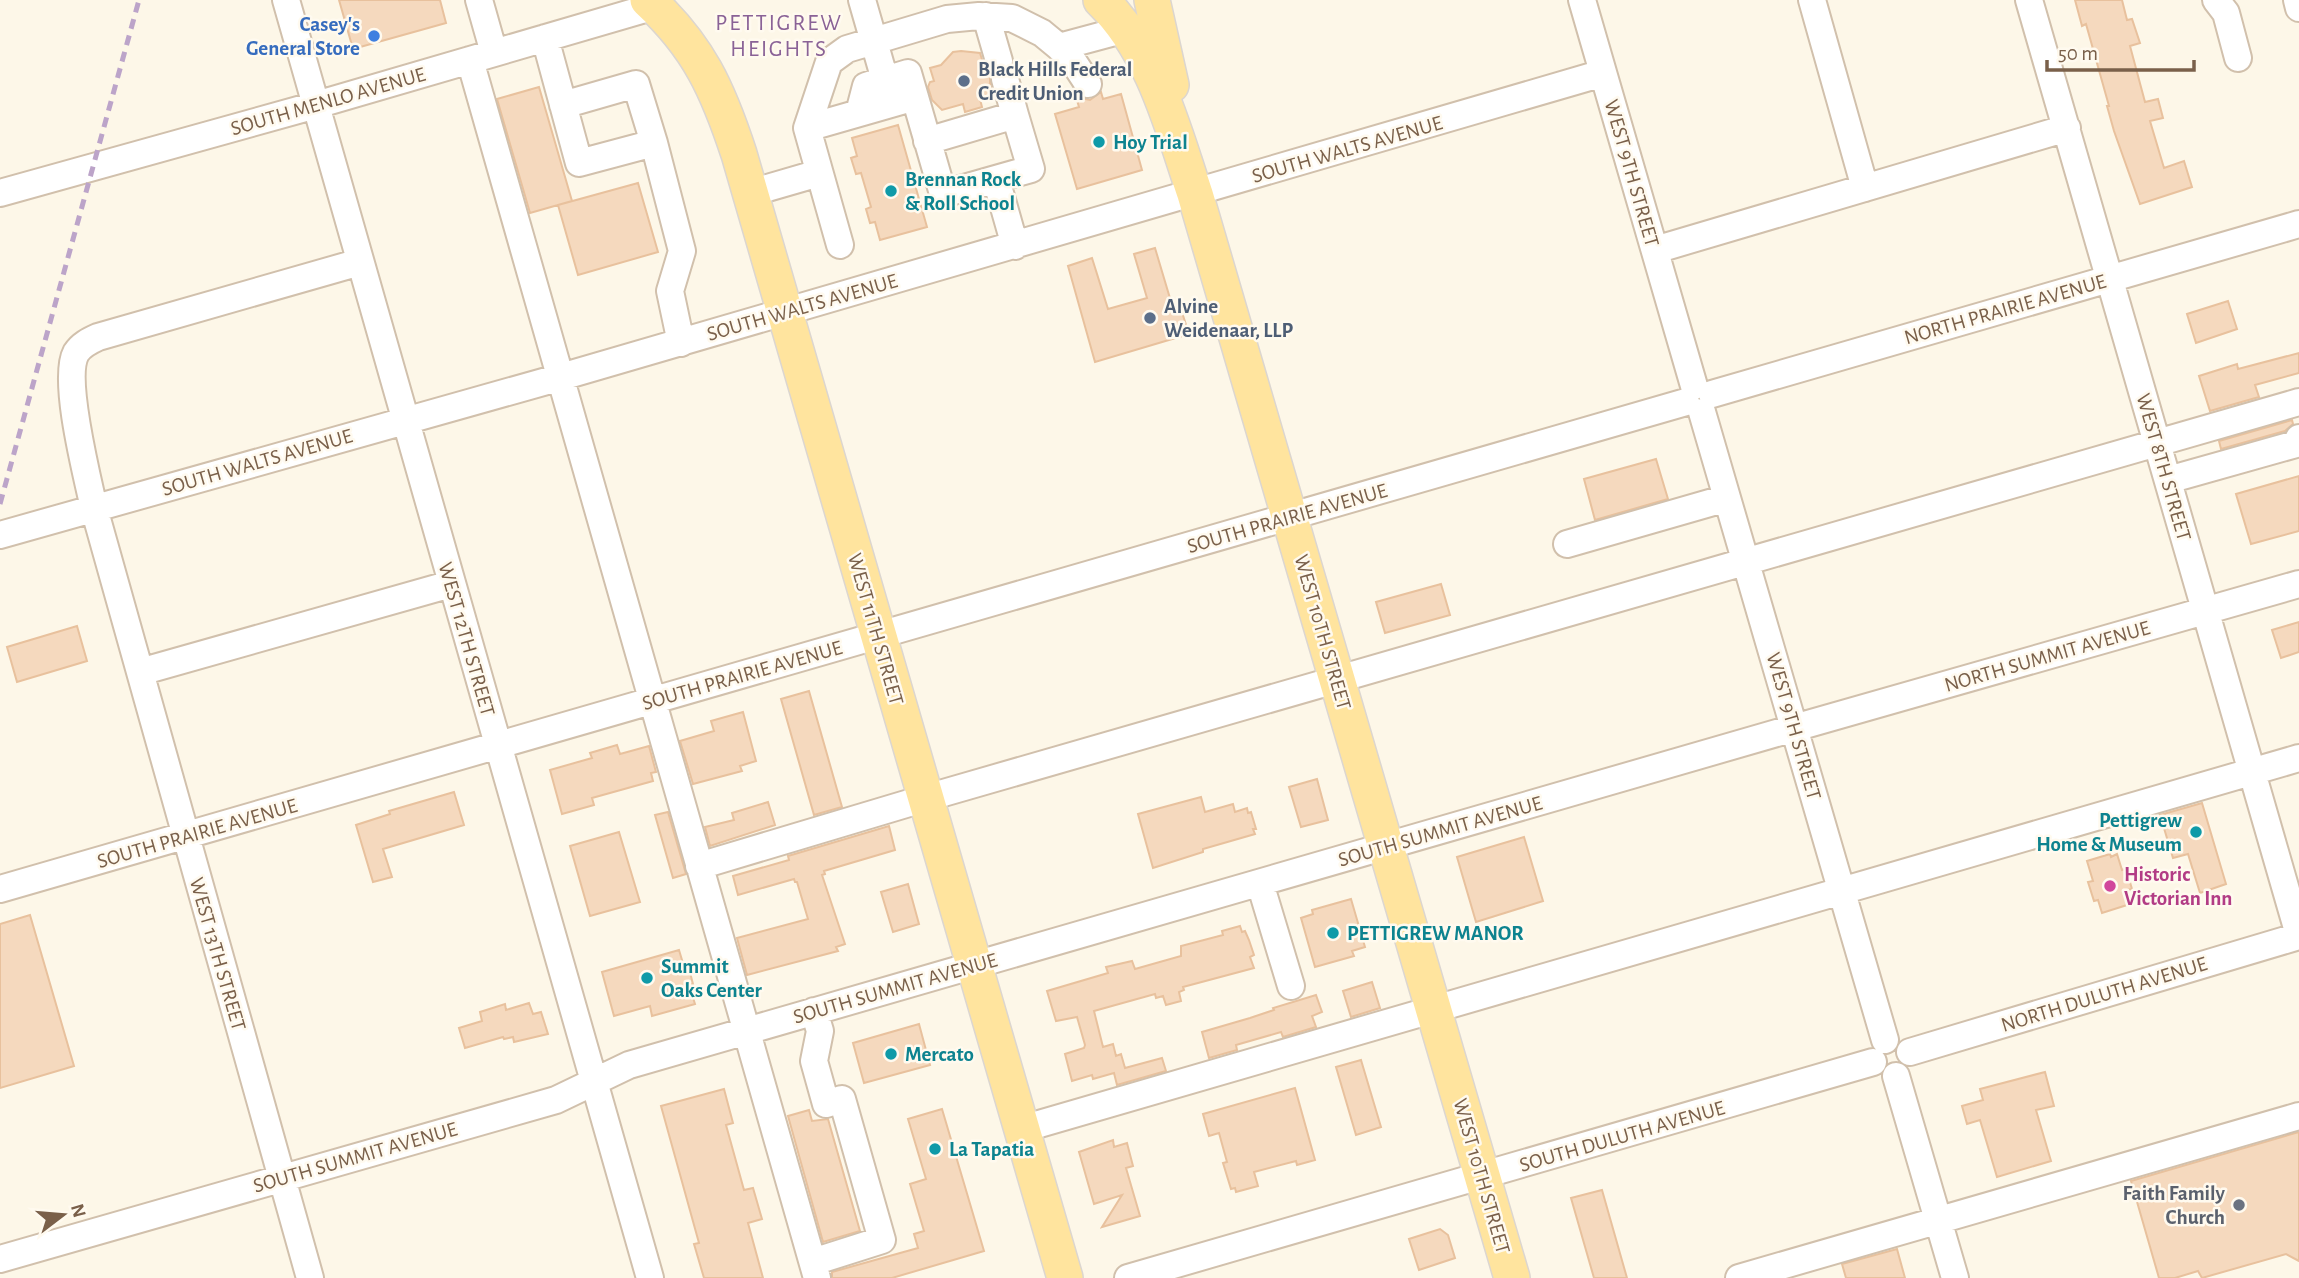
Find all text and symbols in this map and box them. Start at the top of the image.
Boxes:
district label: PETTIGREW HEIGHTS [715,12,843,61]
place label: Casey's General Store [246,14,360,59]
marker: Casey's General Store [366,28,382,44]
scale bar [2047,28,2194,72]
text: 50 m [2058,43,2098,64]
place label: Black Hills Federal Credit Union [978,59,1132,104]
street label: SOUTH MENLO AVENUE [228,64,428,139]
marker: Black Hills Federal Credit Union [956,73,972,89]
street label: WEST 9TH STREET [1600,97,1663,249]
street label: SOUTH WALTS AVENUE [1249,112,1445,187]
place label: Hoy Trial [1113,132,1188,153]
marker: Hoy Trial [1091,134,1107,150]
place label: Brennan Rock & Roll School [905,169,1022,214]
marker: Brennan Rock & Roll School [883,183,899,199]
street label: SOUTH WALTS AVENUE [704,270,900,345]
street label: NORTH PRAIRIE AVENUE [1902,271,2108,348]
place label: Alvine Weidenaar, LLP [1164,296,1293,341]
marker: Alvine Weidenaar, LLP [1142,310,1158,326]
street label: WEST 8TH STREET [2132,391,2195,543]
street label: SOUTH WALTS AVENUE [159,425,355,500]
street label: SOUTH PRAIRIE AVENUE [1185,480,1390,557]
street label: WEST 11TH STREET [844,551,907,707]
street label: WEST 10TH STREET [1290,552,1355,712]
street label: WEST 12TH STREET [434,560,499,719]
street label: NORTH SUMMIT AVENUE [1942,617,2152,696]
street label: SOUTH PRAIRIE AVENUE [640,637,845,714]
street label: WEST 9TH STREET [1762,650,1825,802]
street label: SOUTH SUMMIT AVENUE [1336,792,1544,871]
street label: SOUTH PRAIRIE AVENUE [95,795,300,872]
place label: Pettigrew Home & Museum [2036,810,2182,855]
marker: Pettigrew Home & Museum [2188,824,2204,840]
place label: Historic Victorian Inn [2124,864,2232,909]
street label: WEST 13TH STREET [186,875,249,1033]
marker: Historic Victorian Inn [2102,878,2118,894]
place label: PETTIGREW MANOR [1347,923,1524,944]
marker: PETTIGREW MANOR [1325,925,1341,941]
street label: SOUTH SUMMIT AVENUE [791,949,999,1028]
street label: NORTH DULUTH AVENUE [1999,953,2210,1036]
place label: Summit Oaks Center [661,956,763,1001]
marker: Summit Oaks Center [639,970,655,986]
place label: Mercato [905,1044,974,1065]
marker: Mercato [883,1046,899,1062]
street label: WEST 10TH STREET [1449,1096,1514,1256]
street label: SOUTH DULUTH AVENUE [1517,1097,1727,1176]
street label: SOUTH SUMMIT AVENUE [251,1118,459,1197]
place label: La Tapatia [949,1139,1034,1160]
marker: La Tapatia [927,1141,943,1157]
north arrow [28,1180,98,1250]
place label: Faith Family Church [2123,1183,2226,1228]
marker: Faith Family Church [2231,1197,2247,1213]
text: N [67,1202,89,1220]

